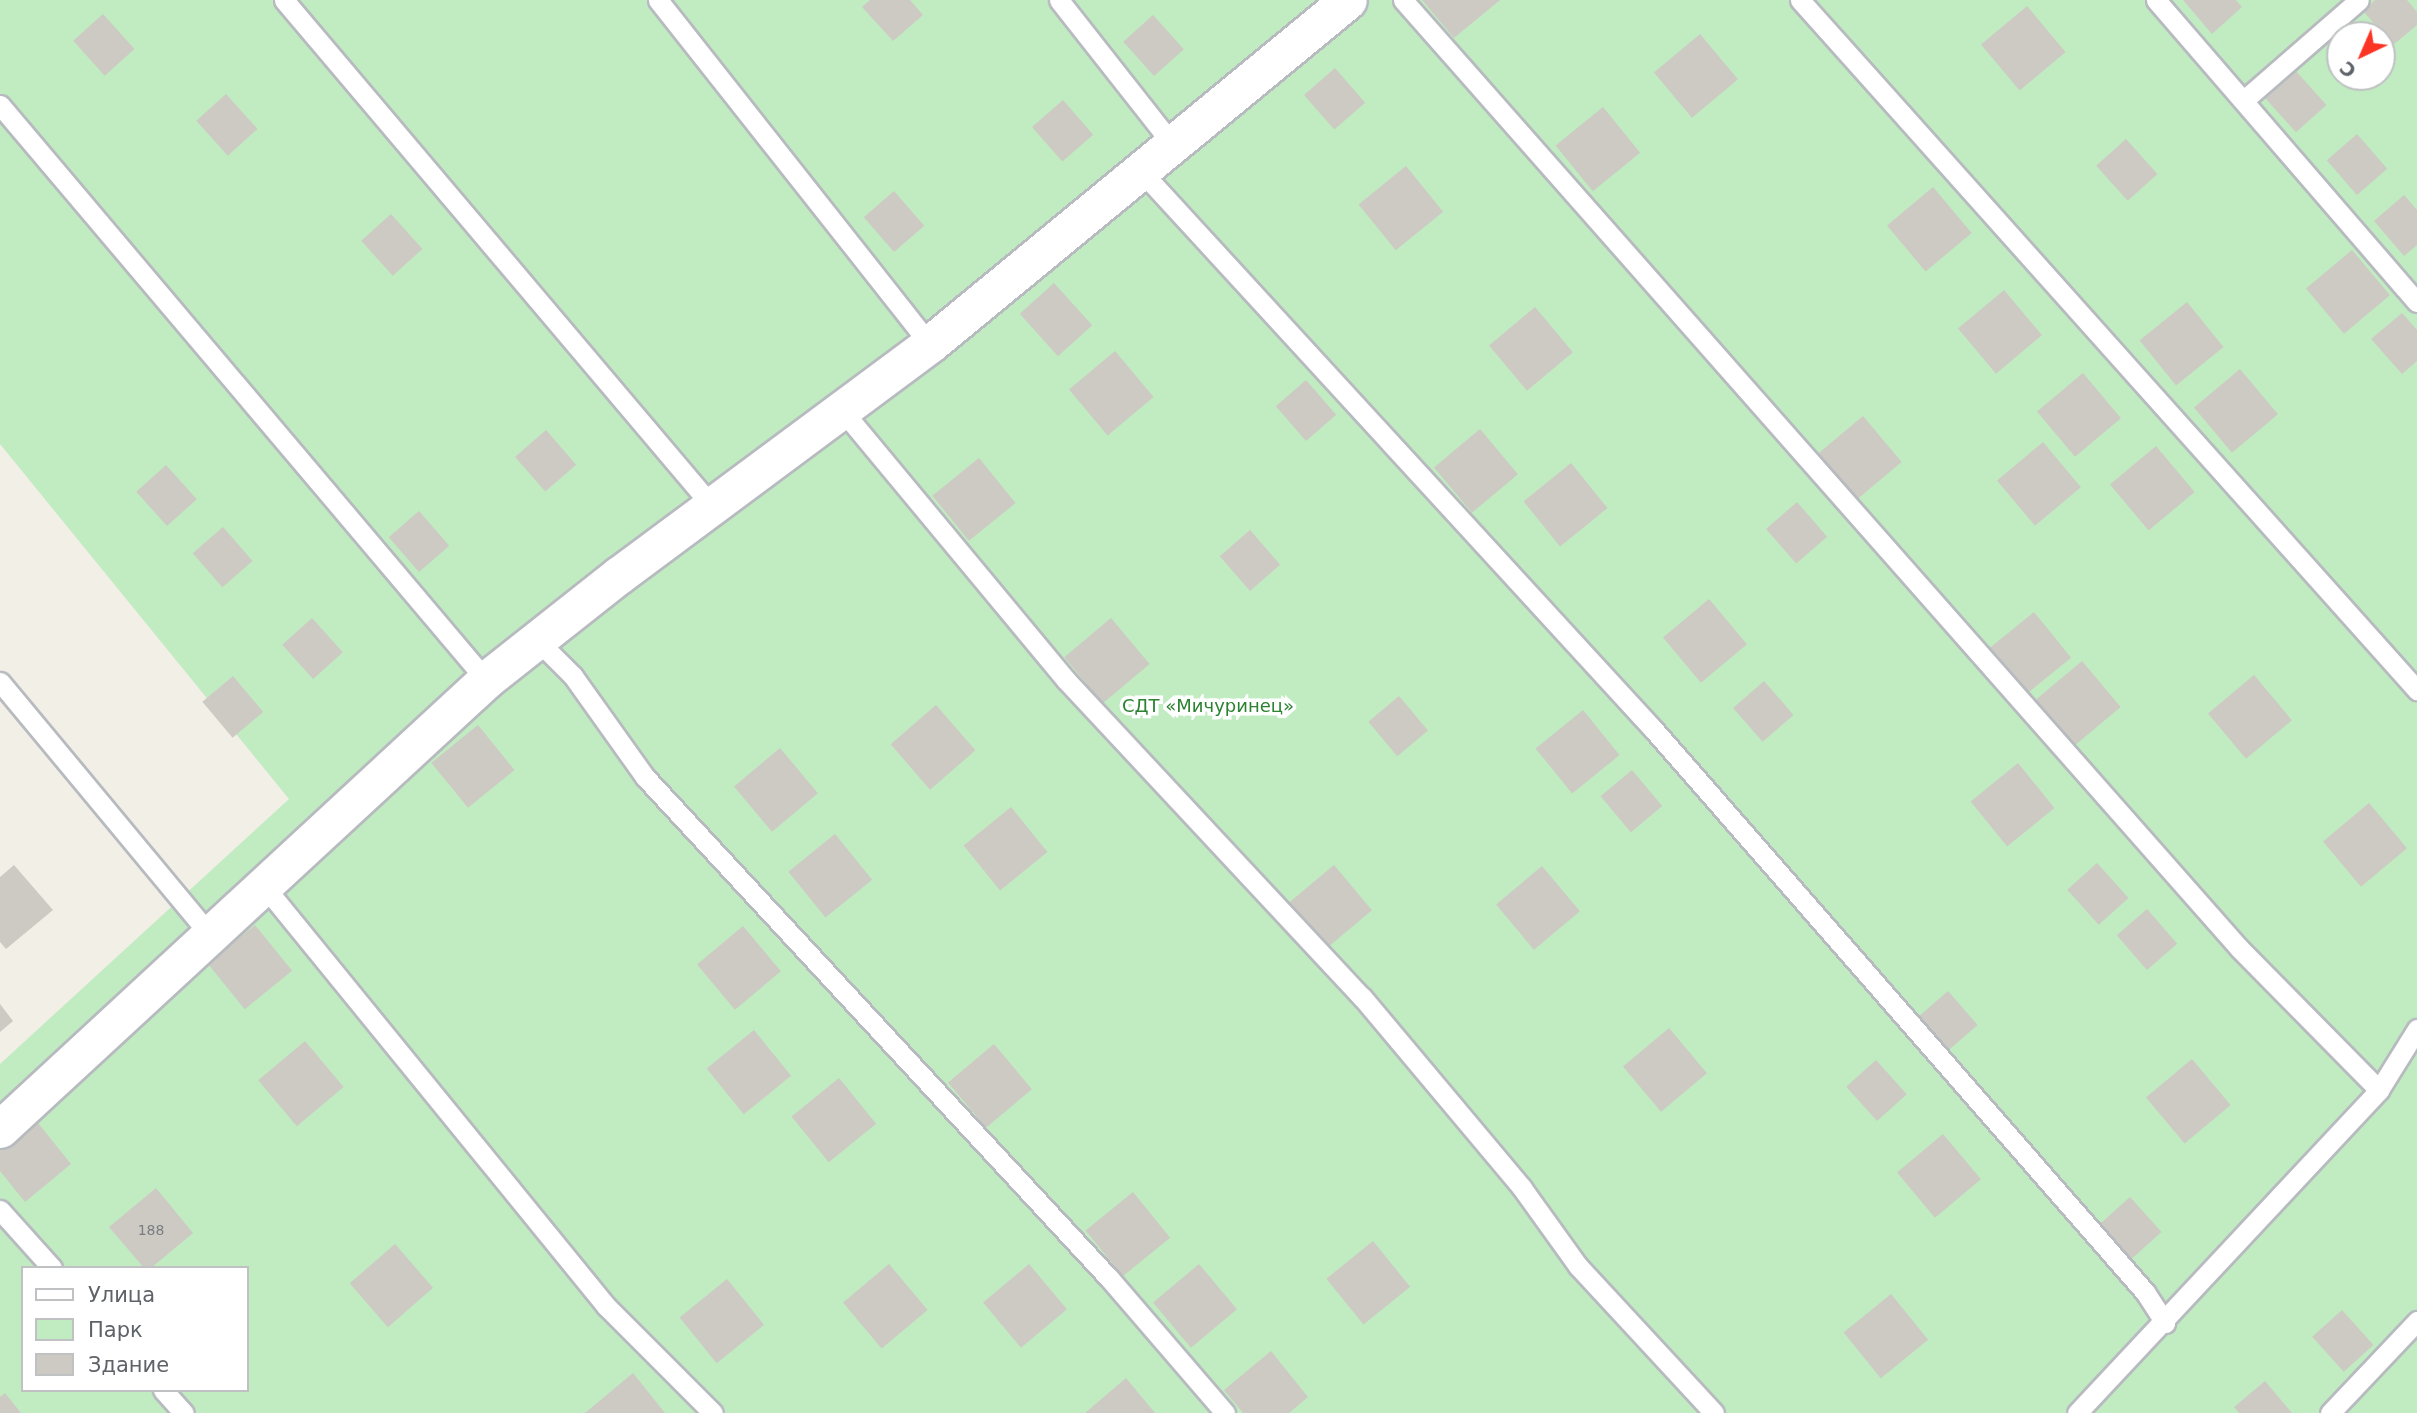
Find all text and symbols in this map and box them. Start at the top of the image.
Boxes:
north arrow [2326,21,2396,91]
text: С [2335,57,2360,82]
park label: СДТ «Мичуринец» [1122,695,1294,717]
house number: 188 [138,1222,164,1238]
legend [21,1266,248,1392]
text: Улица [88,1283,155,1307]
text: Парк [88,1318,143,1342]
text: Здание [88,1353,169,1377]

